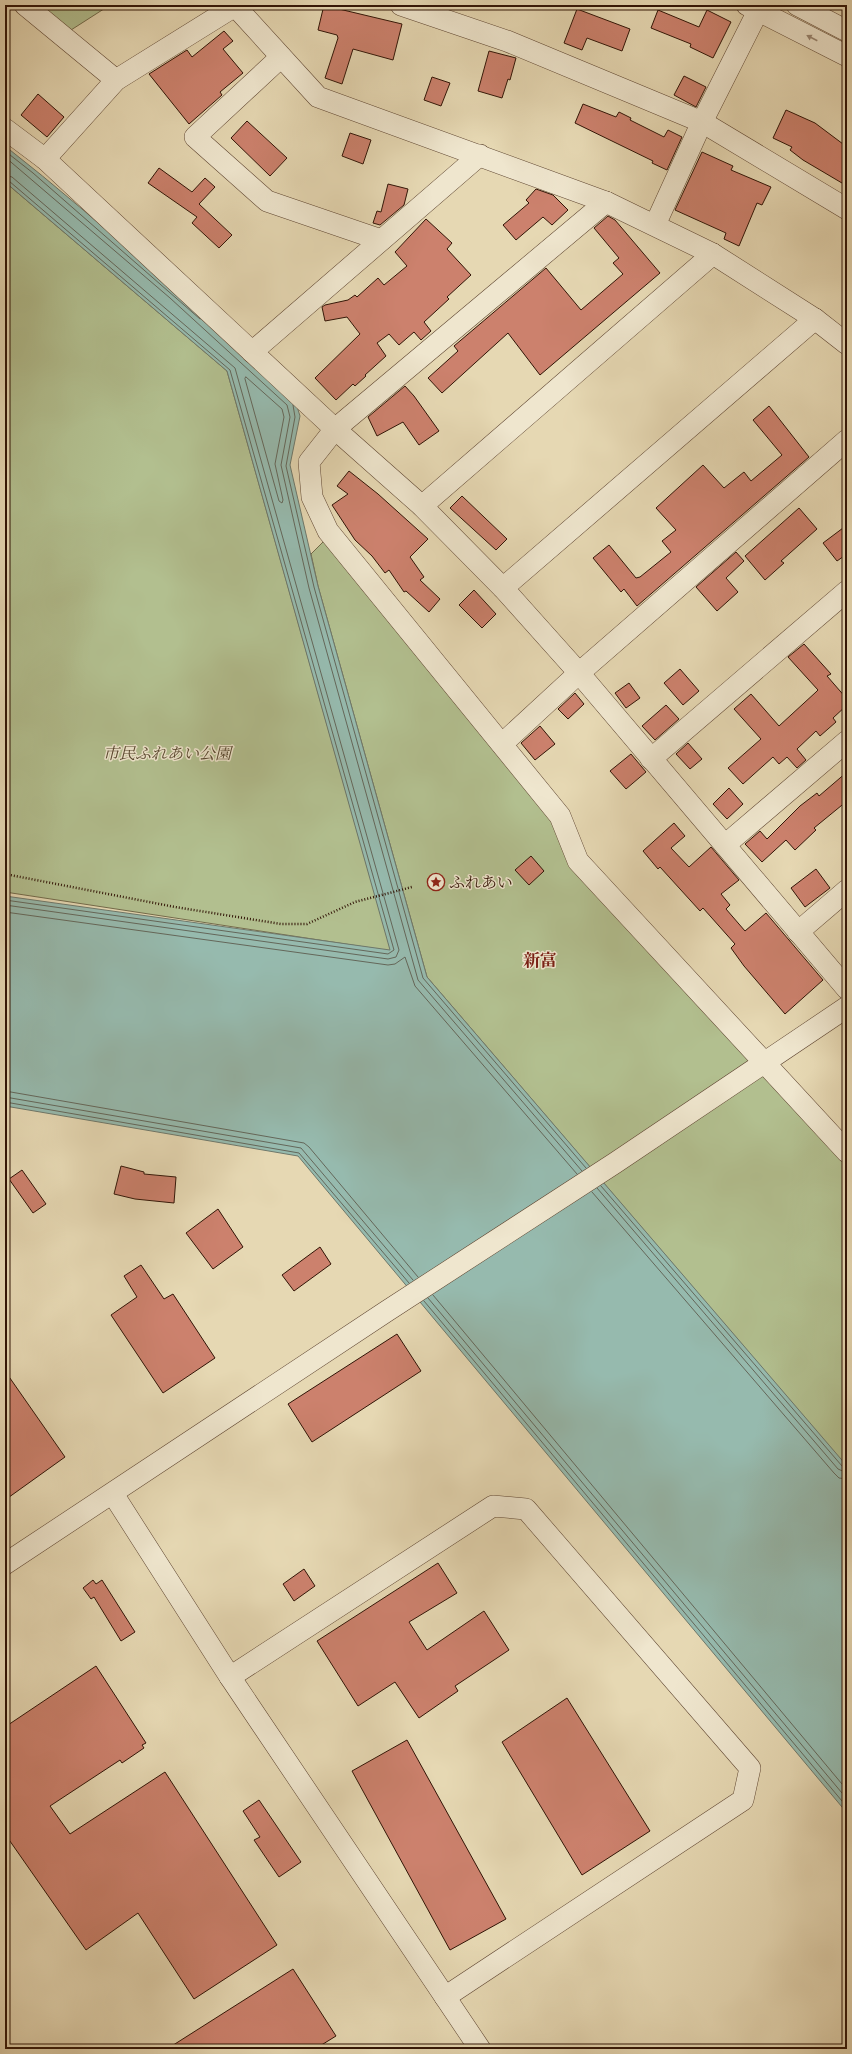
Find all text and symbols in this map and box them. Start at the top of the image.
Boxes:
one-way arrow [807,35,818,41]
park label: 市民ふれあい公園 [103,743,234,764]
place icon: ふれあい [426,872,446,892]
place label: ふれあい [449,872,513,893]
district label: 新富 [523,949,557,971]

